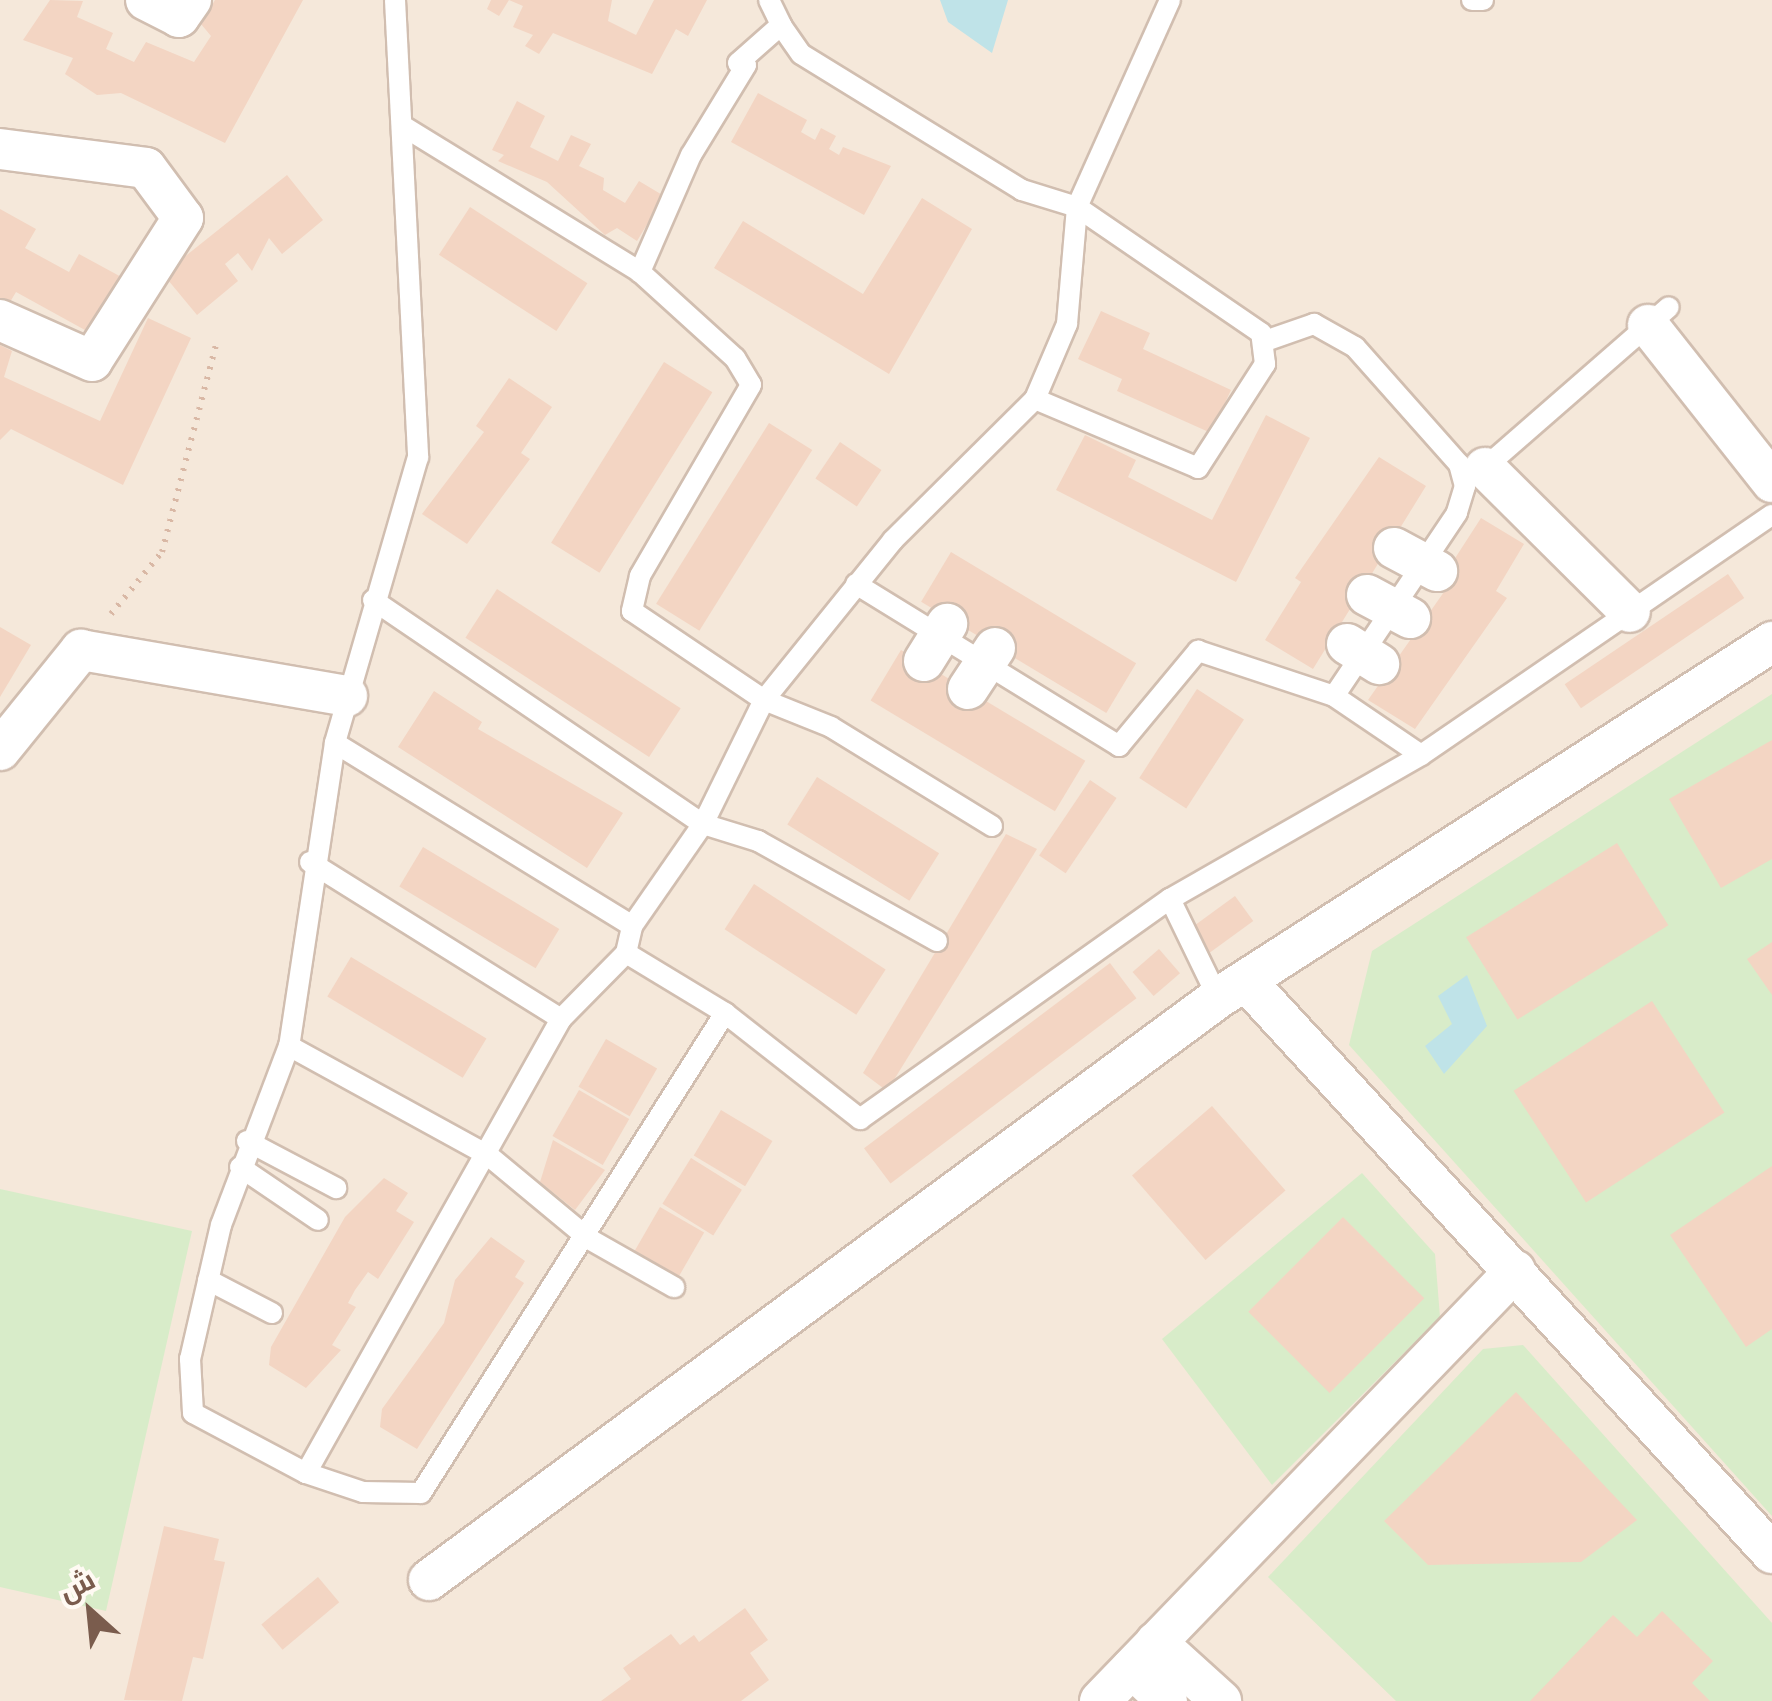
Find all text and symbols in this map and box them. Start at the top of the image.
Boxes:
text: ش [52,1559,101,1609]
north arrow [40,1561,140,1661]

